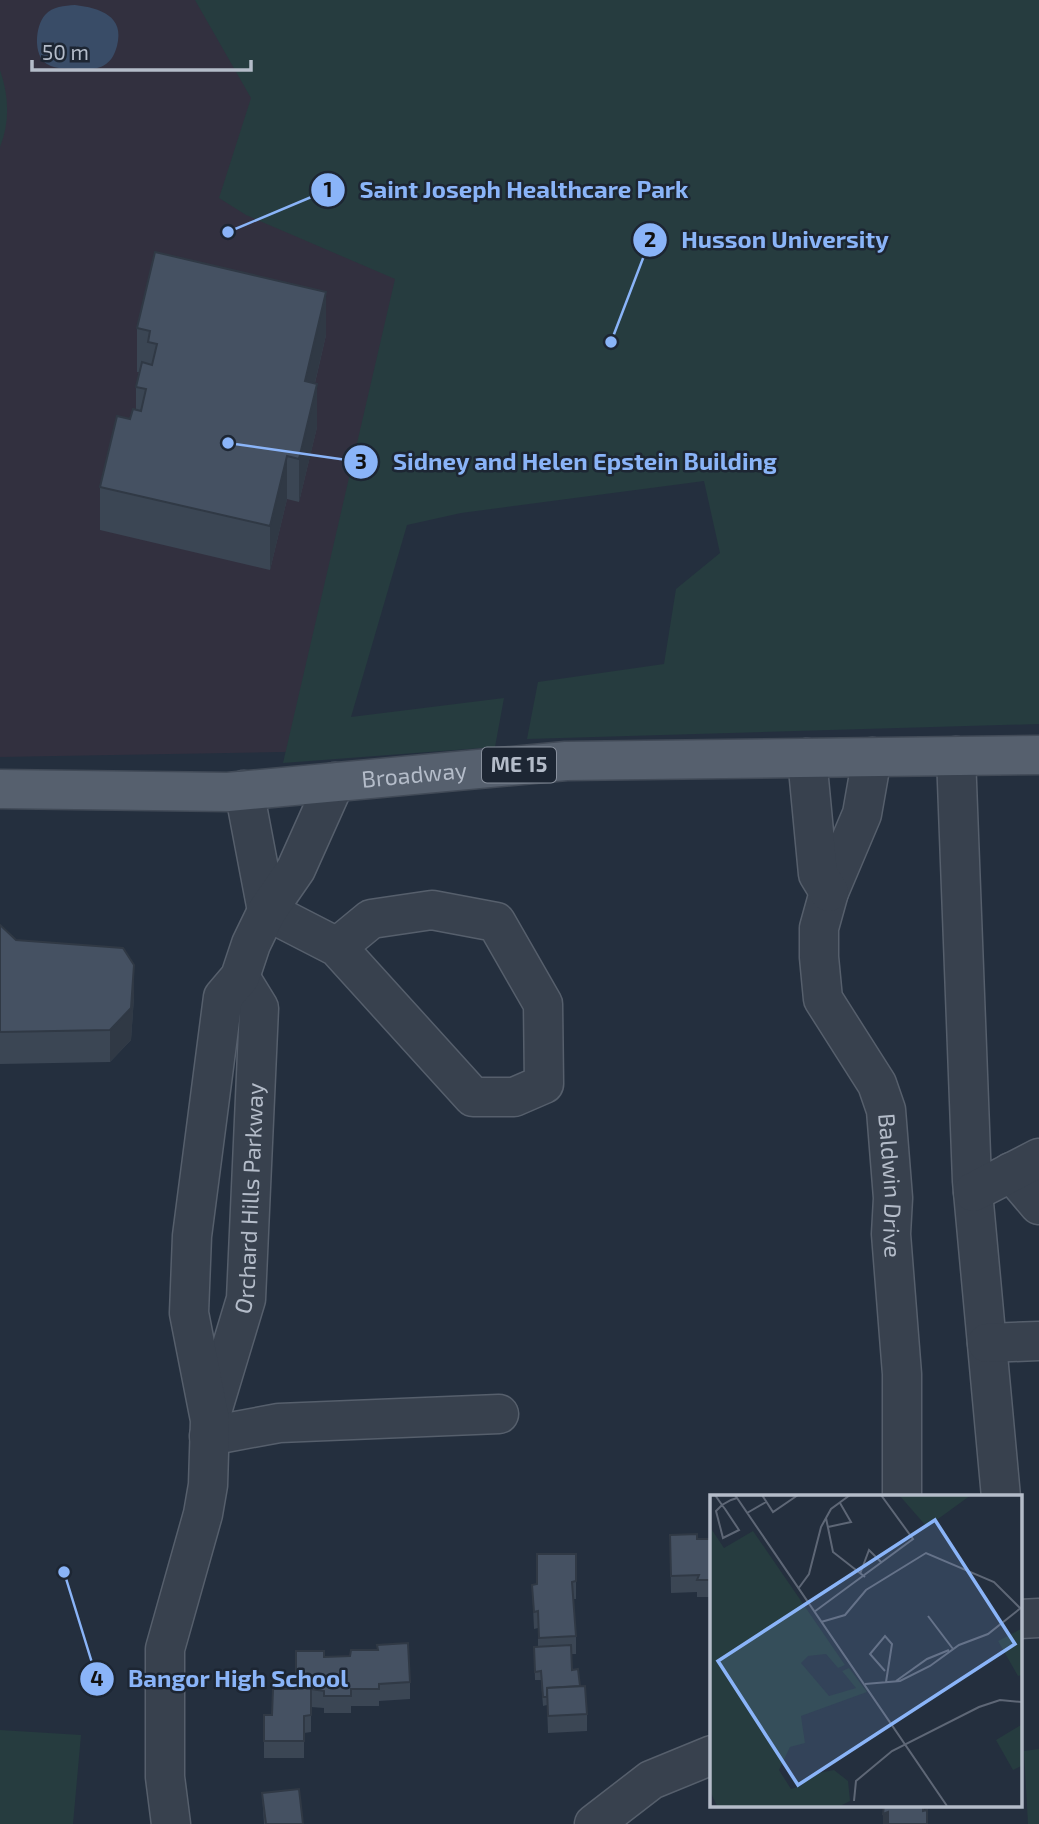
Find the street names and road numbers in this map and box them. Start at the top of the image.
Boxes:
road number: ME 15 [482,748,556,782]
street label: Broadway [360,755,468,793]
street label: Orchard Hills Parkway [227,1082,269,1317]
street label: Baldwin Drive [873,1112,908,1259]

